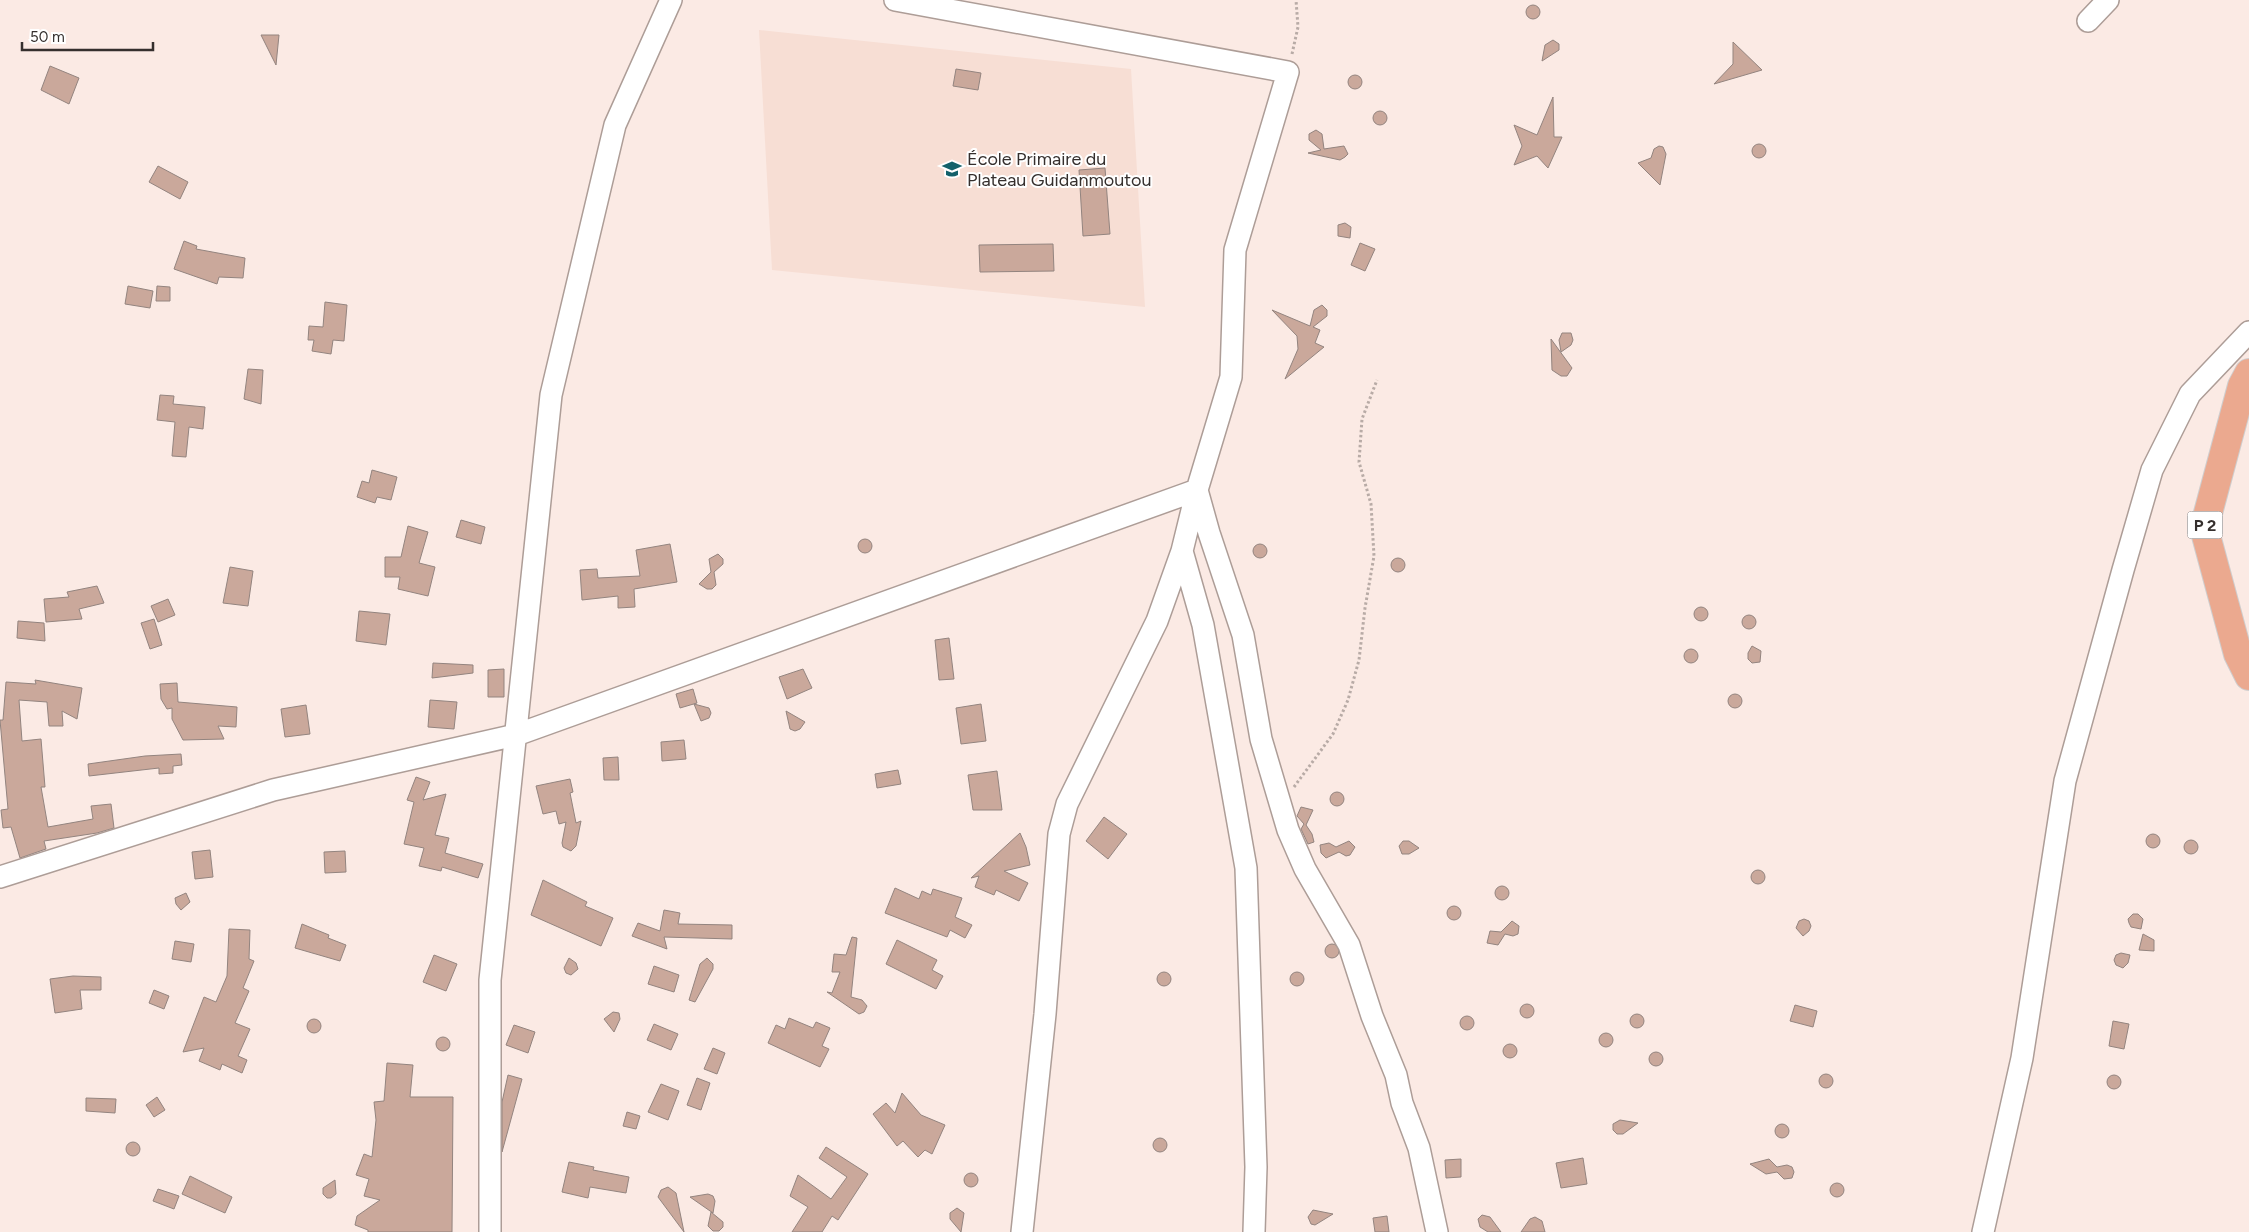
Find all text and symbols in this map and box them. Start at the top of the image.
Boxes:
scale bar [22,20,154,52]
text: 50 m [30,28,65,46]
place label: École Primaire du Plateau Guidanmoutou [967,148,1152,191]
school or university icon: École Primaire du Plateau Guidanmoutou [941,158,963,180]
road number: P 2 [2188,512,2222,538]

